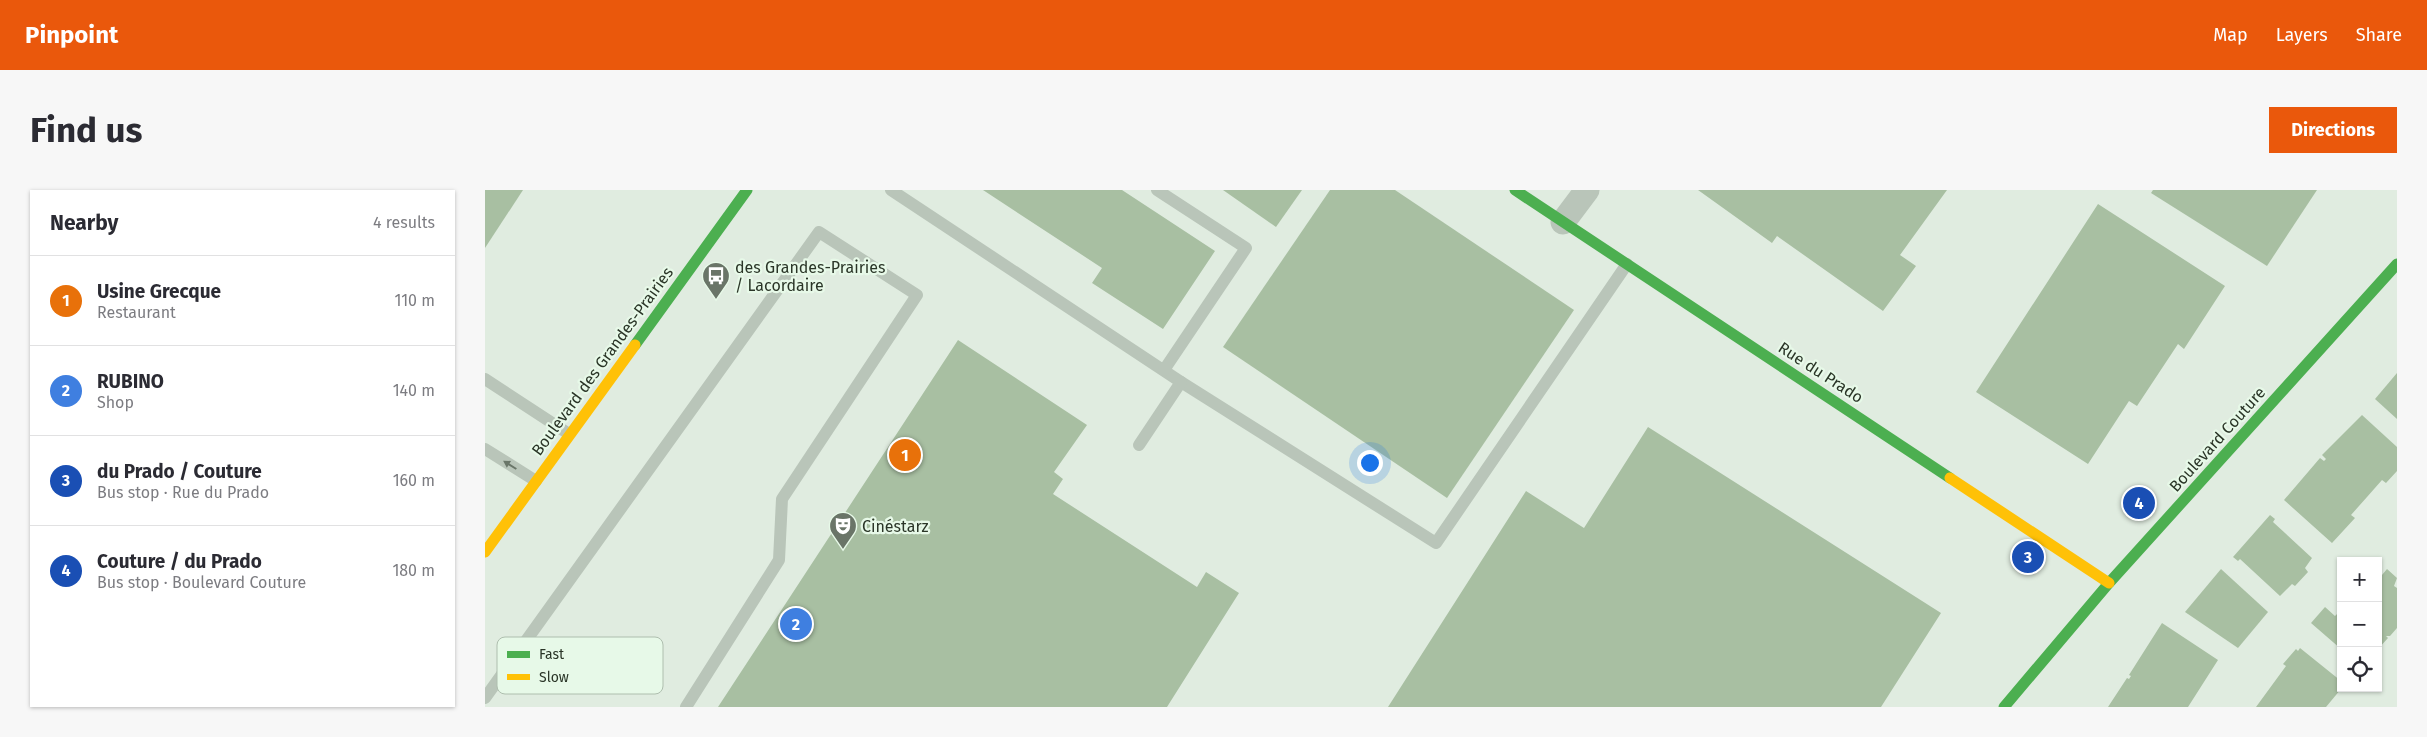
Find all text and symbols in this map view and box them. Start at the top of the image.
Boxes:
text: Pinpoint [25,21,118,49]
text: Map [2213,24,2248,46]
text: Layers [2276,24,2328,46]
text: Share [2356,24,2402,46]
button: Directions [2269,107,2397,153]
text: Find us [30,109,142,151]
text: Nearby [50,210,118,236]
text: 4 results [373,213,435,232]
place label: des Grandes-Prairies / Lacordaire [735,258,886,295]
bus stop icon: des Grandes-Prairies / Lacordaire [701,261,731,300]
street label: Boulevard des Grandes-Prairies [528,263,677,459]
text: Usine Grecque [97,280,221,303]
text: 1 [62,291,70,310]
text: 110 m [394,291,435,310]
text: Restaurant [97,303,176,322]
street label: Rue du Prado [1775,338,1867,407]
text: RUBINO [97,370,164,393]
text: 2 [62,381,70,400]
text: 140 m [393,381,435,400]
street label: Boulevard Couture [2165,383,2269,496]
text: Shop [97,393,134,412]
pin: 1 [889,436,921,474]
your location [1357,450,1383,476]
text: du Prado / Couture [97,460,262,483]
one-way arrow [504,460,517,470]
text: 3 [62,471,70,490]
text: 160 m [393,471,435,490]
text: Bus stop · Rue du Prado [97,483,269,502]
pin: 4 [2123,484,2155,522]
theatre icon: Cinéstarz [828,511,858,550]
place label: Cinéstarz [862,517,928,536]
pin: 3 [2012,538,2044,576]
text: Couture / du Prado [97,550,262,573]
map controls [2337,557,2382,692]
button: + [2337,557,2382,602]
text: 4 [61,561,71,580]
text: 180 m [392,561,435,580]
text: Bus stop · Boulevard Couture [97,573,306,592]
button: − [2337,602,2382,647]
pin: 2 [780,605,812,643]
legend [497,637,663,694]
text: Fast [539,646,565,663]
button: locate [2337,647,2382,692]
text: Slow [539,669,569,686]

